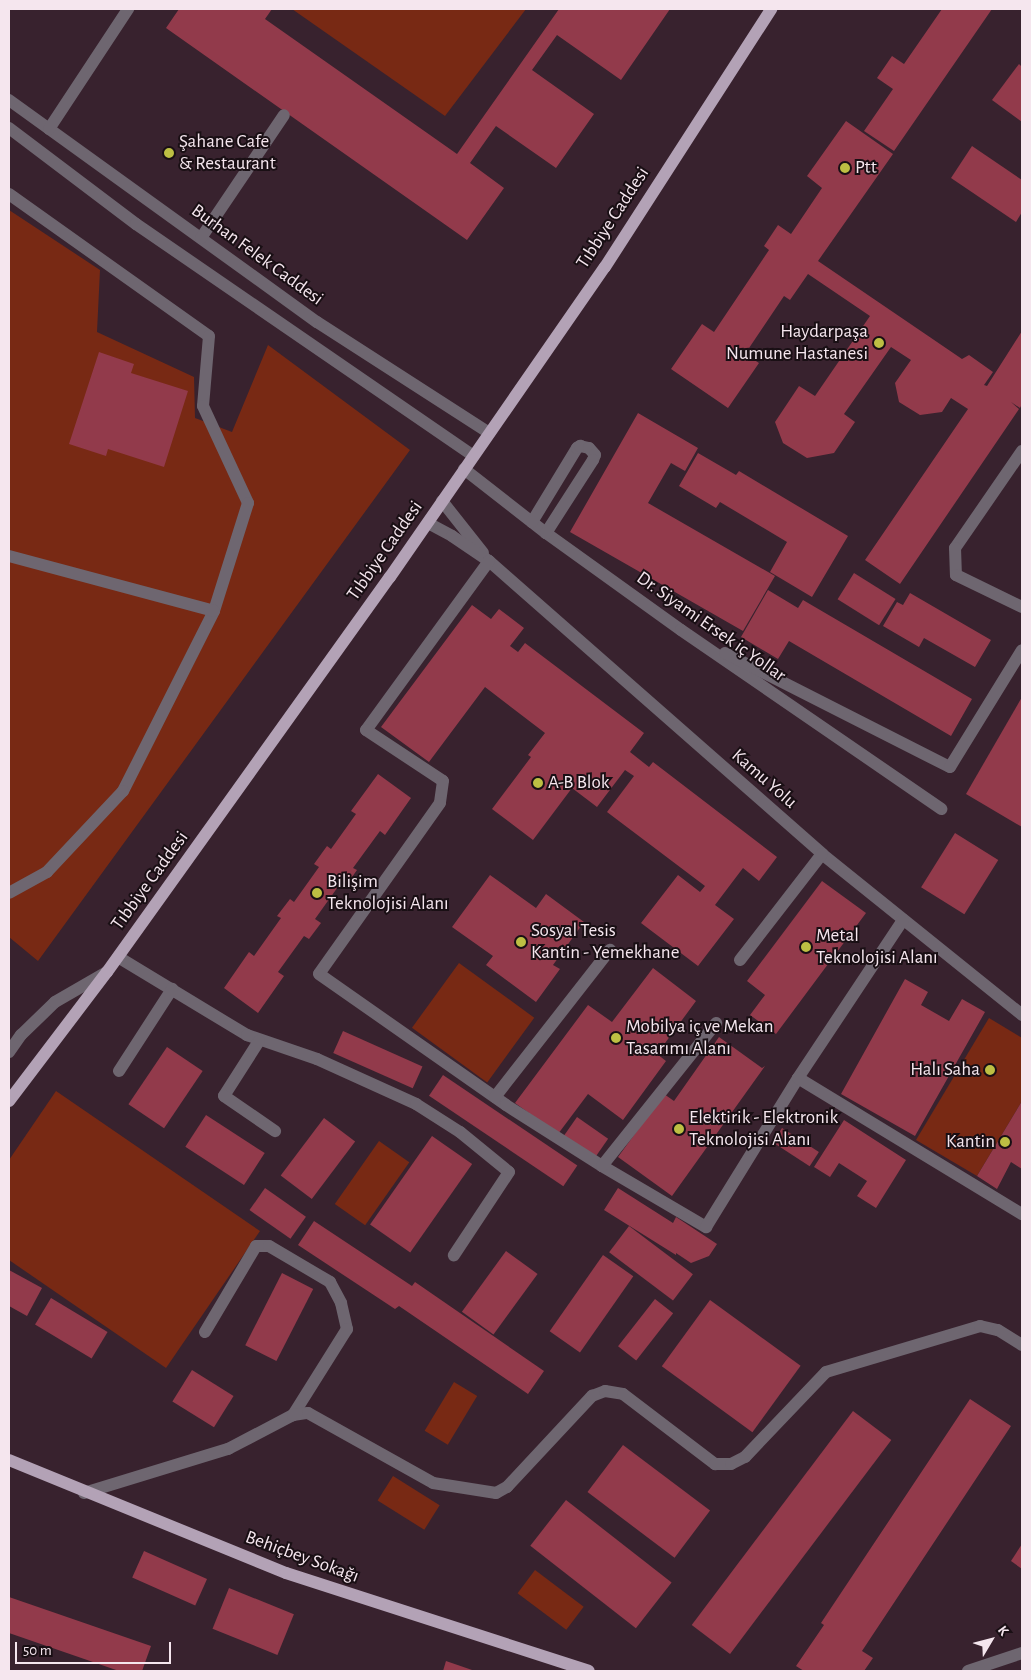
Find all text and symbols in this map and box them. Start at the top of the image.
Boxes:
place label: Şahane Cafe & Restaurant [179,131,276,175]
marker: Şahane Cafe & Restaurant [163,147,175,159]
place label: Ptt [855,157,877,179]
marker: Ptt [839,162,851,174]
street label: Tıbbiye Caddesi [572,163,654,273]
street label: Burhan Felek Caddesi [187,199,327,311]
place label: Haydarpaşa Numune Hastanesi [726,321,868,365]
marker: Haydarpaşa Numune Hastanesi [872,336,886,350]
street label: Tıbbiye Caddesi [342,497,428,605]
street label: Dr. Siyami Ersek iç Yollar [632,567,790,687]
street label: Kamu Yolu [727,744,801,814]
place label: A-B Blok [548,772,610,794]
marker: A-B Blok [532,777,544,789]
street label: Tıbbiye Caddesi [107,827,193,935]
place label: Bilişim Teknolojisi Alanı [327,871,449,915]
marker: Bilişim Teknolojisi Alanı [311,887,323,899]
place label: Sosyal Tesis Kantin - Yemekhane [531,920,679,964]
place label: Metal Teknolojisi Alanı [816,925,938,969]
marker: Sosyal Tesis Kantin - Yemekhane [515,936,527,948]
marker: Metal Teknolojisi Alanı [800,941,812,953]
place label: Mobilya iç ve Mekan Tasarımı Alanı [626,1016,773,1060]
marker: Mobilya iç ve Mekan Tasarımı Alanı [610,1032,622,1044]
place label: Halı Saha [910,1059,980,1081]
marker: Halı Saha [984,1064,996,1076]
place label: Elektirik - Elektronik Teknolojisi Alanı [689,1107,838,1151]
marker: Elektirik - Elektronik Teknolojisi Alanı [673,1123,685,1135]
place label: Kantin [946,1131,995,1153]
marker: Kantin [999,1136,1011,1148]
street label: Behiçbey Sokağı [242,1526,362,1588]
north arrow [966,1615,1016,1665]
text: K [995,1623,1011,1638]
scale bar [18,1632,174,1664]
text: 50 m [23,1643,52,1658]

